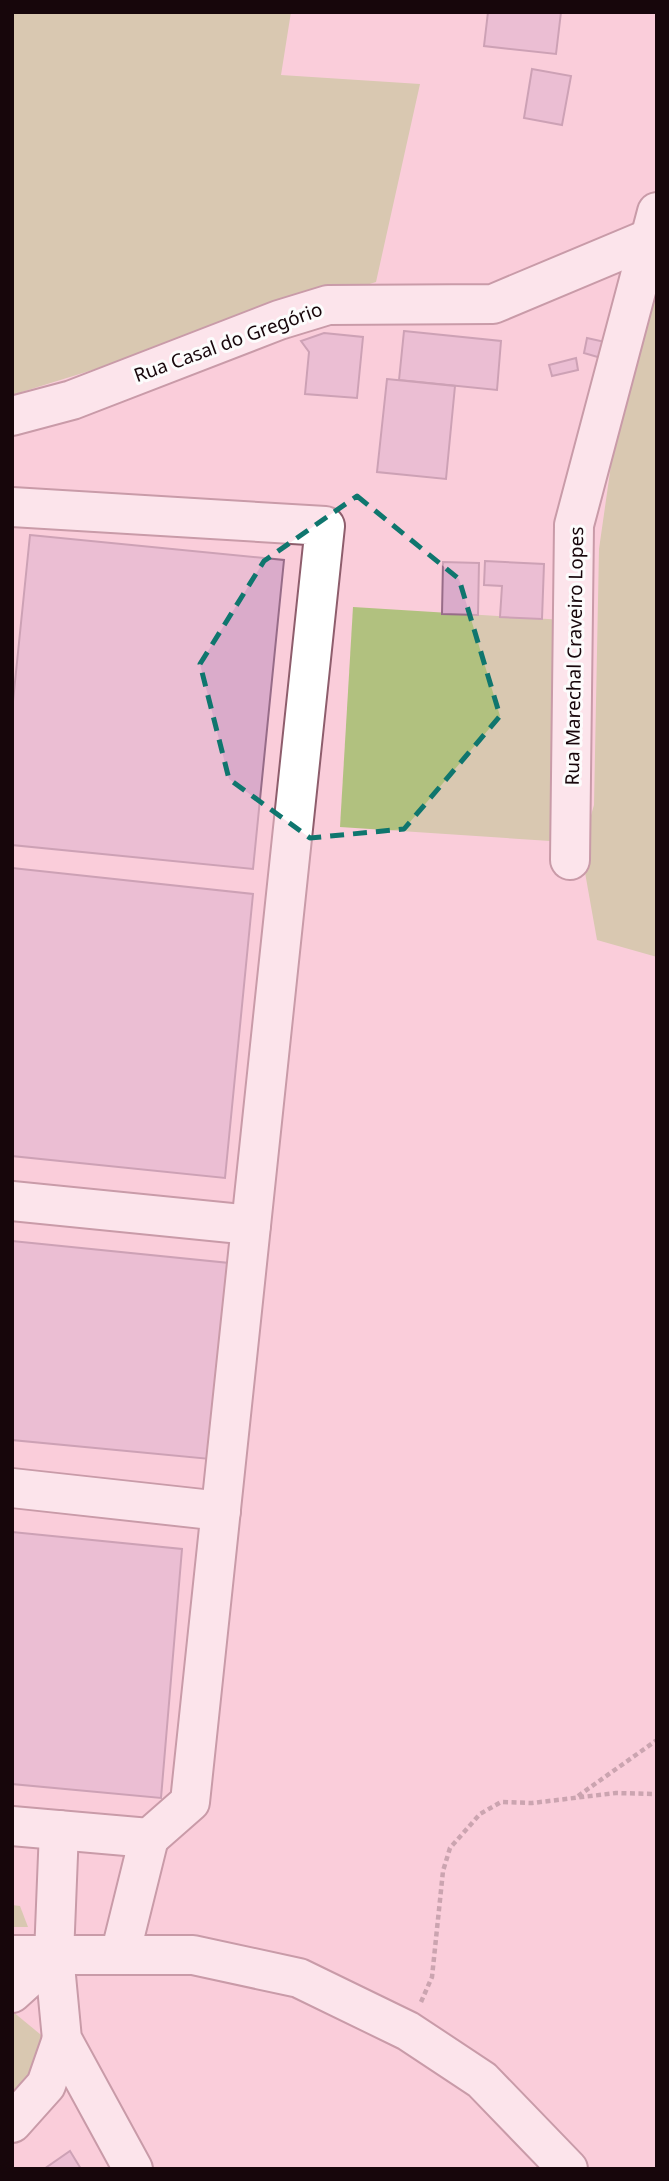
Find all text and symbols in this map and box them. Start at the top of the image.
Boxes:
street label: Rua Casal do Gregório [130,296,326,388]
street label: Rua Marechal Craveiro Lopes [559,526,589,786]

